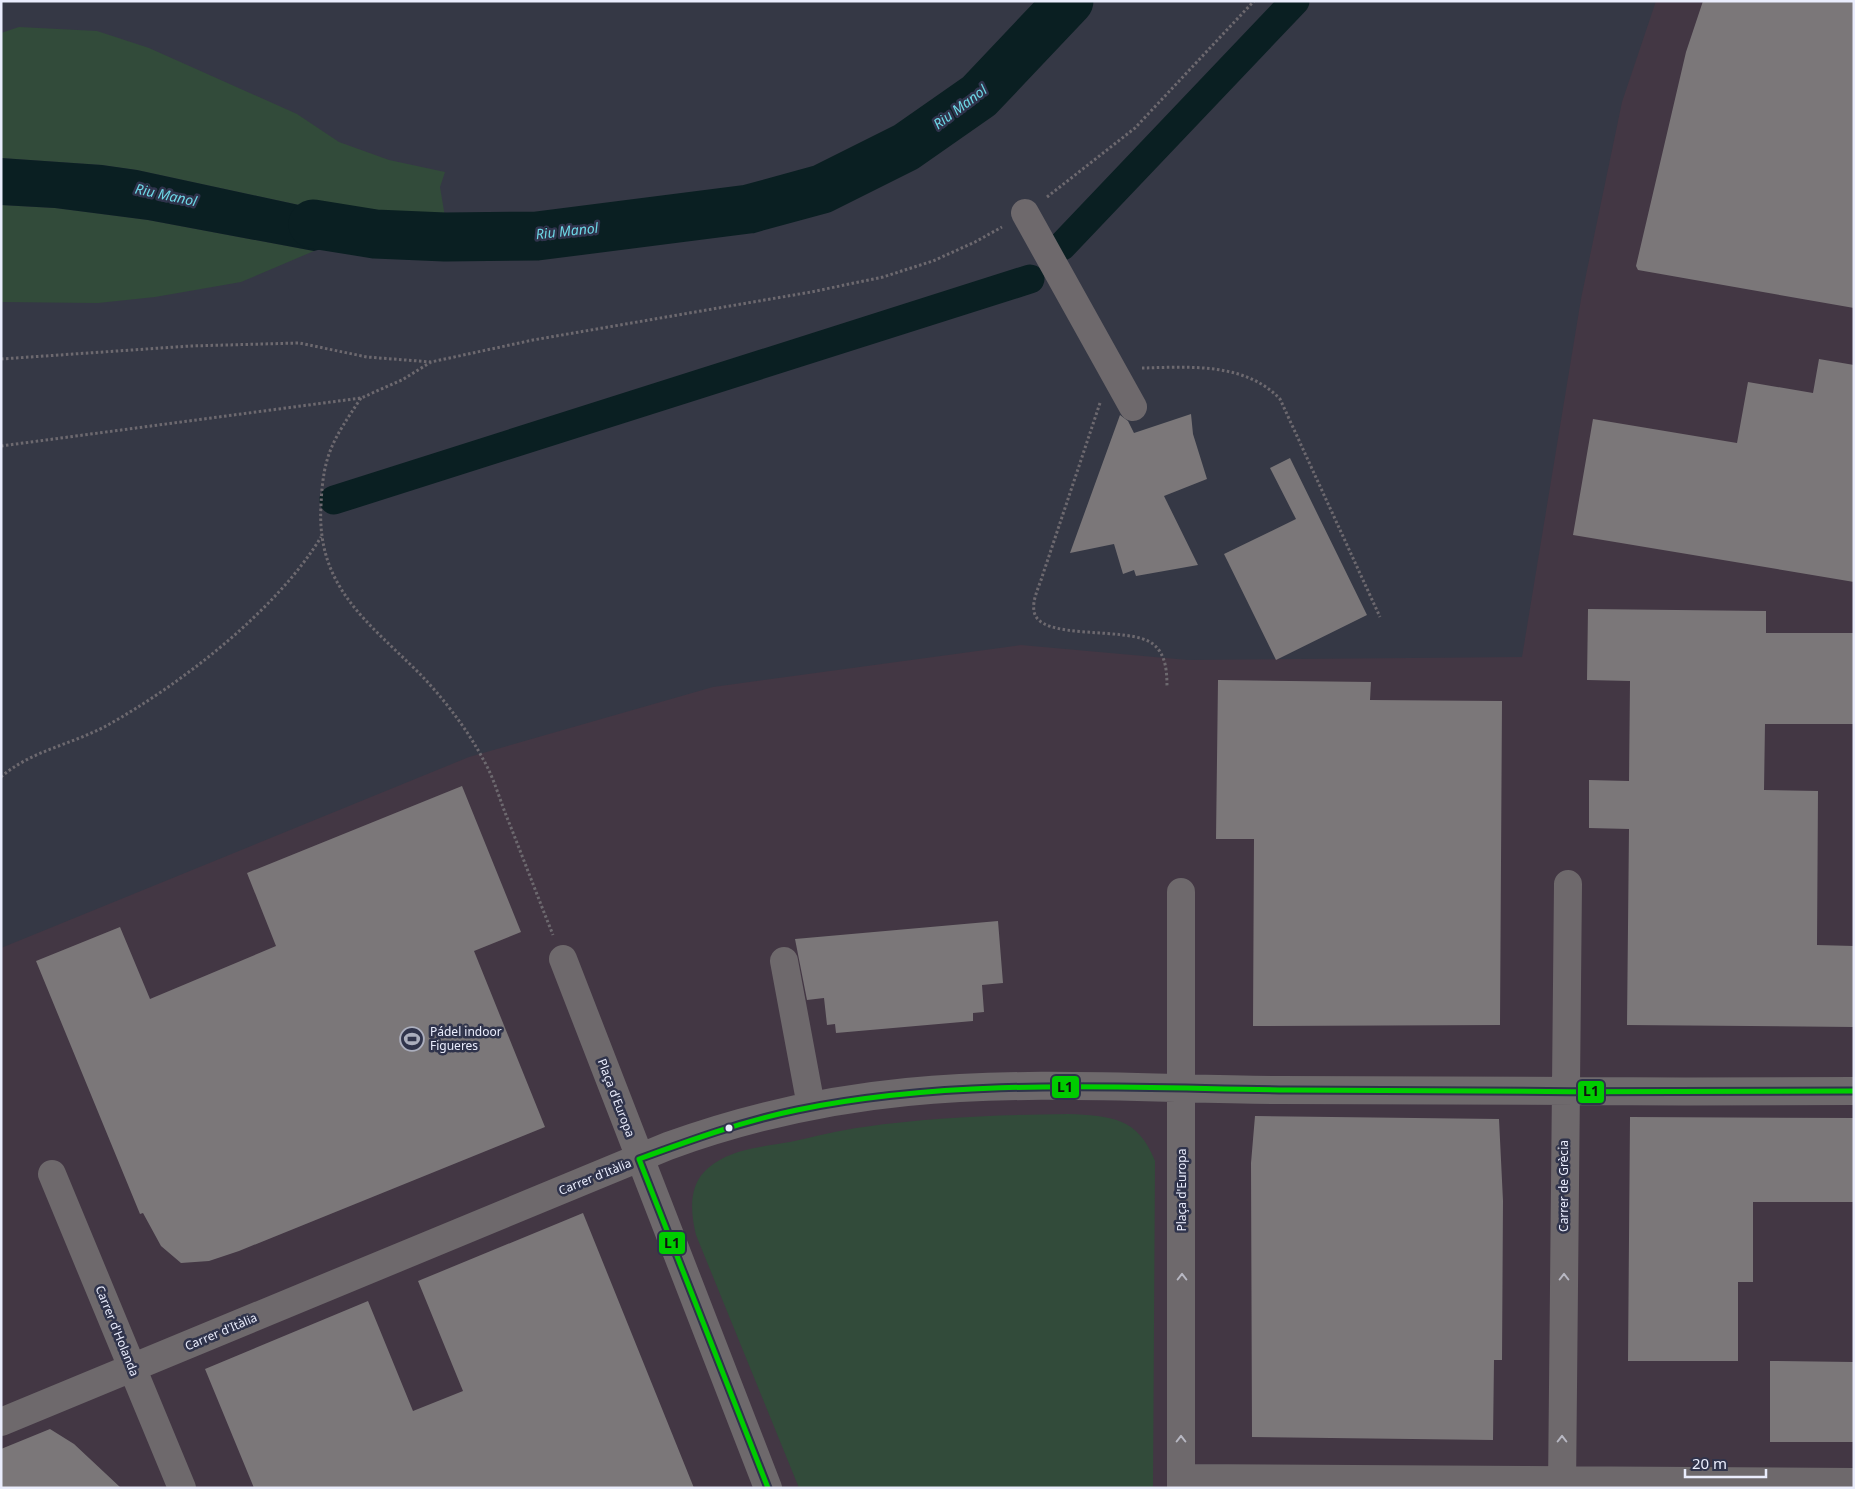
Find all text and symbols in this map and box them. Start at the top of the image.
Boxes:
water label: Riu Manol [929,80,991,133]
water label: Riu Manol [133,179,199,210]
water label: Riu Manol [535,218,600,243]
place label: Pádel indoor Figueres [430,1023,502,1054]
sports icon: Pádel indoor Figueres [399,1026,425,1052]
street label: Plaça d'Europa [594,1056,639,1140]
line badge: L1 [1051,1075,1080,1099]
text: L1 [1057,1077,1073,1096]
line badge: L1 [1577,1080,1605,1104]
text: L1 [1583,1081,1599,1100]
unlabelled marker [724,1123,734,1133]
street label: Carrer de Grècia [1555,1140,1572,1232]
street label: Plaça d'Europa [1173,1149,1190,1231]
street label: Carrer d'Itàlia [556,1154,634,1199]
line badge: L1 [658,1231,686,1255]
text: L1 [664,1233,680,1252]
one-way arrow [1177,1272,1187,1280]
one-way arrow [1559,1272,1569,1280]
street label: Carrer d'Holanda [92,1283,143,1379]
street label: Carrer d'Itàlia [182,1309,260,1354]
one-way arrow [1176,1435,1186,1442]
one-way arrow [1557,1435,1567,1442]
scale bar [1685,1446,1766,1478]
text: 20 m [1692,1453,1727,1473]

